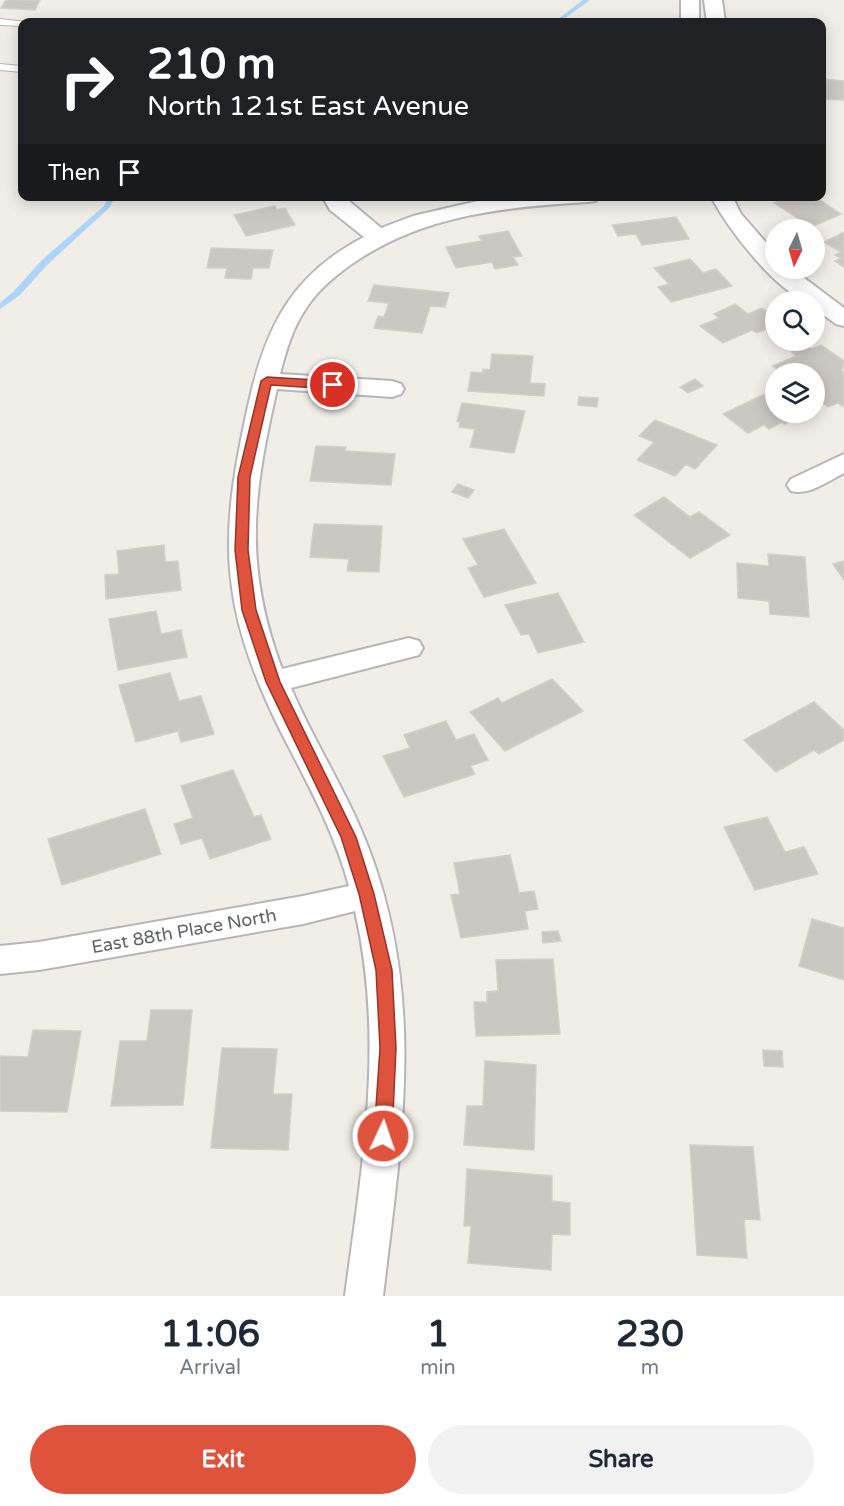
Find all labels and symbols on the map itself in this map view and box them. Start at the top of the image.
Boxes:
north arrow [765,219,825,279]
pin [307,359,358,410]
street label: East 88th Place North [90,904,278,958]
position arrow [351,1104,415,1168]

